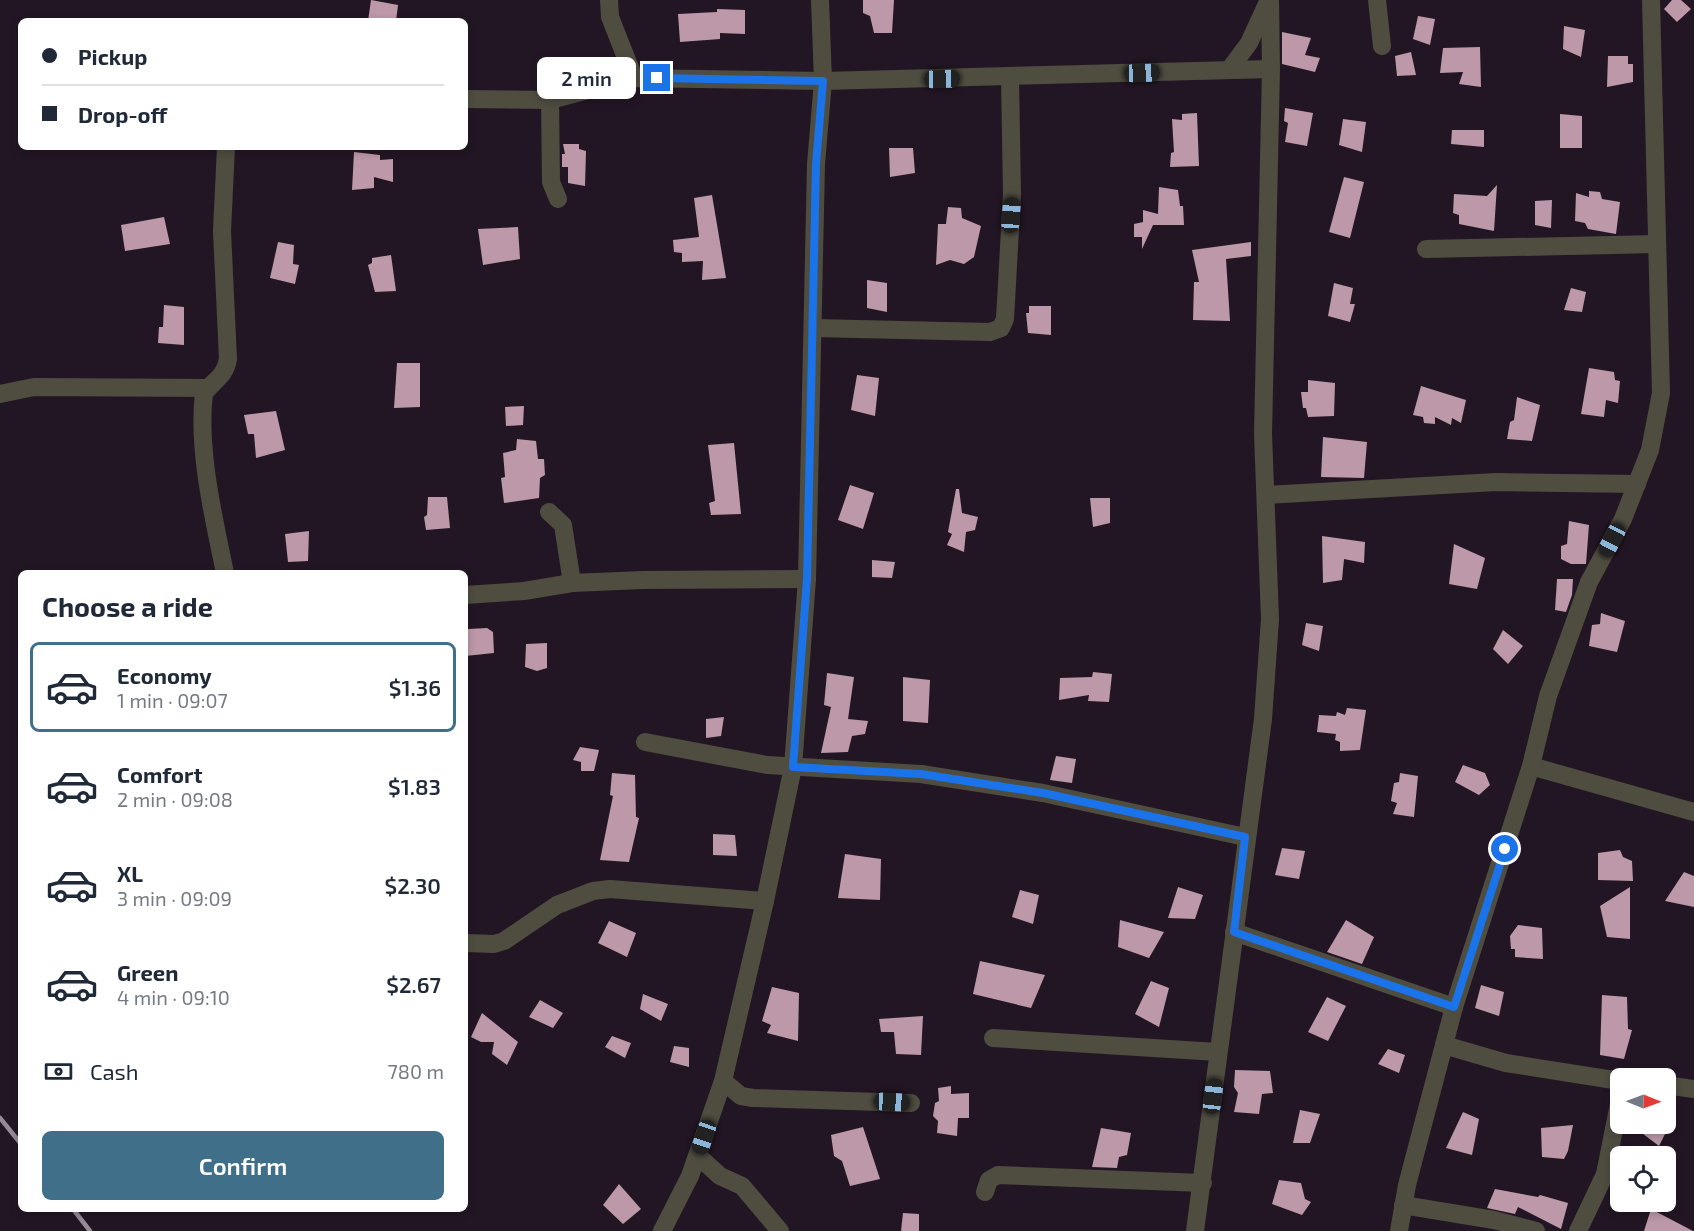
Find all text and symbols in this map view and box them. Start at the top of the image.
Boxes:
text: Pickup [78,43,147,69]
callout: 2 min [537,57,636,99]
car [1124,63,1160,83]
route end [643,64,670,91]
text: 2 min [561,66,612,90]
car [924,70,960,88]
text: Drop-off [78,101,167,127]
car [1001,196,1021,234]
car [1596,520,1628,560]
text: Choose a ride [42,590,213,622]
icon: car [45,660,99,714]
text: Economy [117,662,212,688]
text: $1.36 [389,674,441,700]
text: 1 min · 09:07 [117,688,228,712]
icon: car [45,759,99,813]
text: Comfort [117,761,202,787]
text: $1.83 [388,773,441,799]
text: 2 min · 09:08 [117,787,233,811]
route start [1491,835,1518,862]
icon: car [45,858,99,912]
text: XL [117,860,143,886]
text: $2.30 [385,872,441,898]
text: 3 min · 09:09 [117,886,232,910]
icon: car [45,957,99,1011]
text: Green [117,959,179,985]
text: $2.67 [386,971,441,997]
text: 4 min · 09:10 [117,985,230,1009]
icon: cash [42,1055,75,1088]
text: Cash [90,1058,139,1084]
text: 780 m [388,1059,444,1083]
north arrow [1610,1068,1676,1134]
map controls [1610,1068,1676,1212]
car [1202,1077,1224,1115]
car [874,1092,910,1112]
car [690,1117,718,1157]
button: Confirm [42,1131,444,1200]
button: locate [1610,1146,1676,1212]

